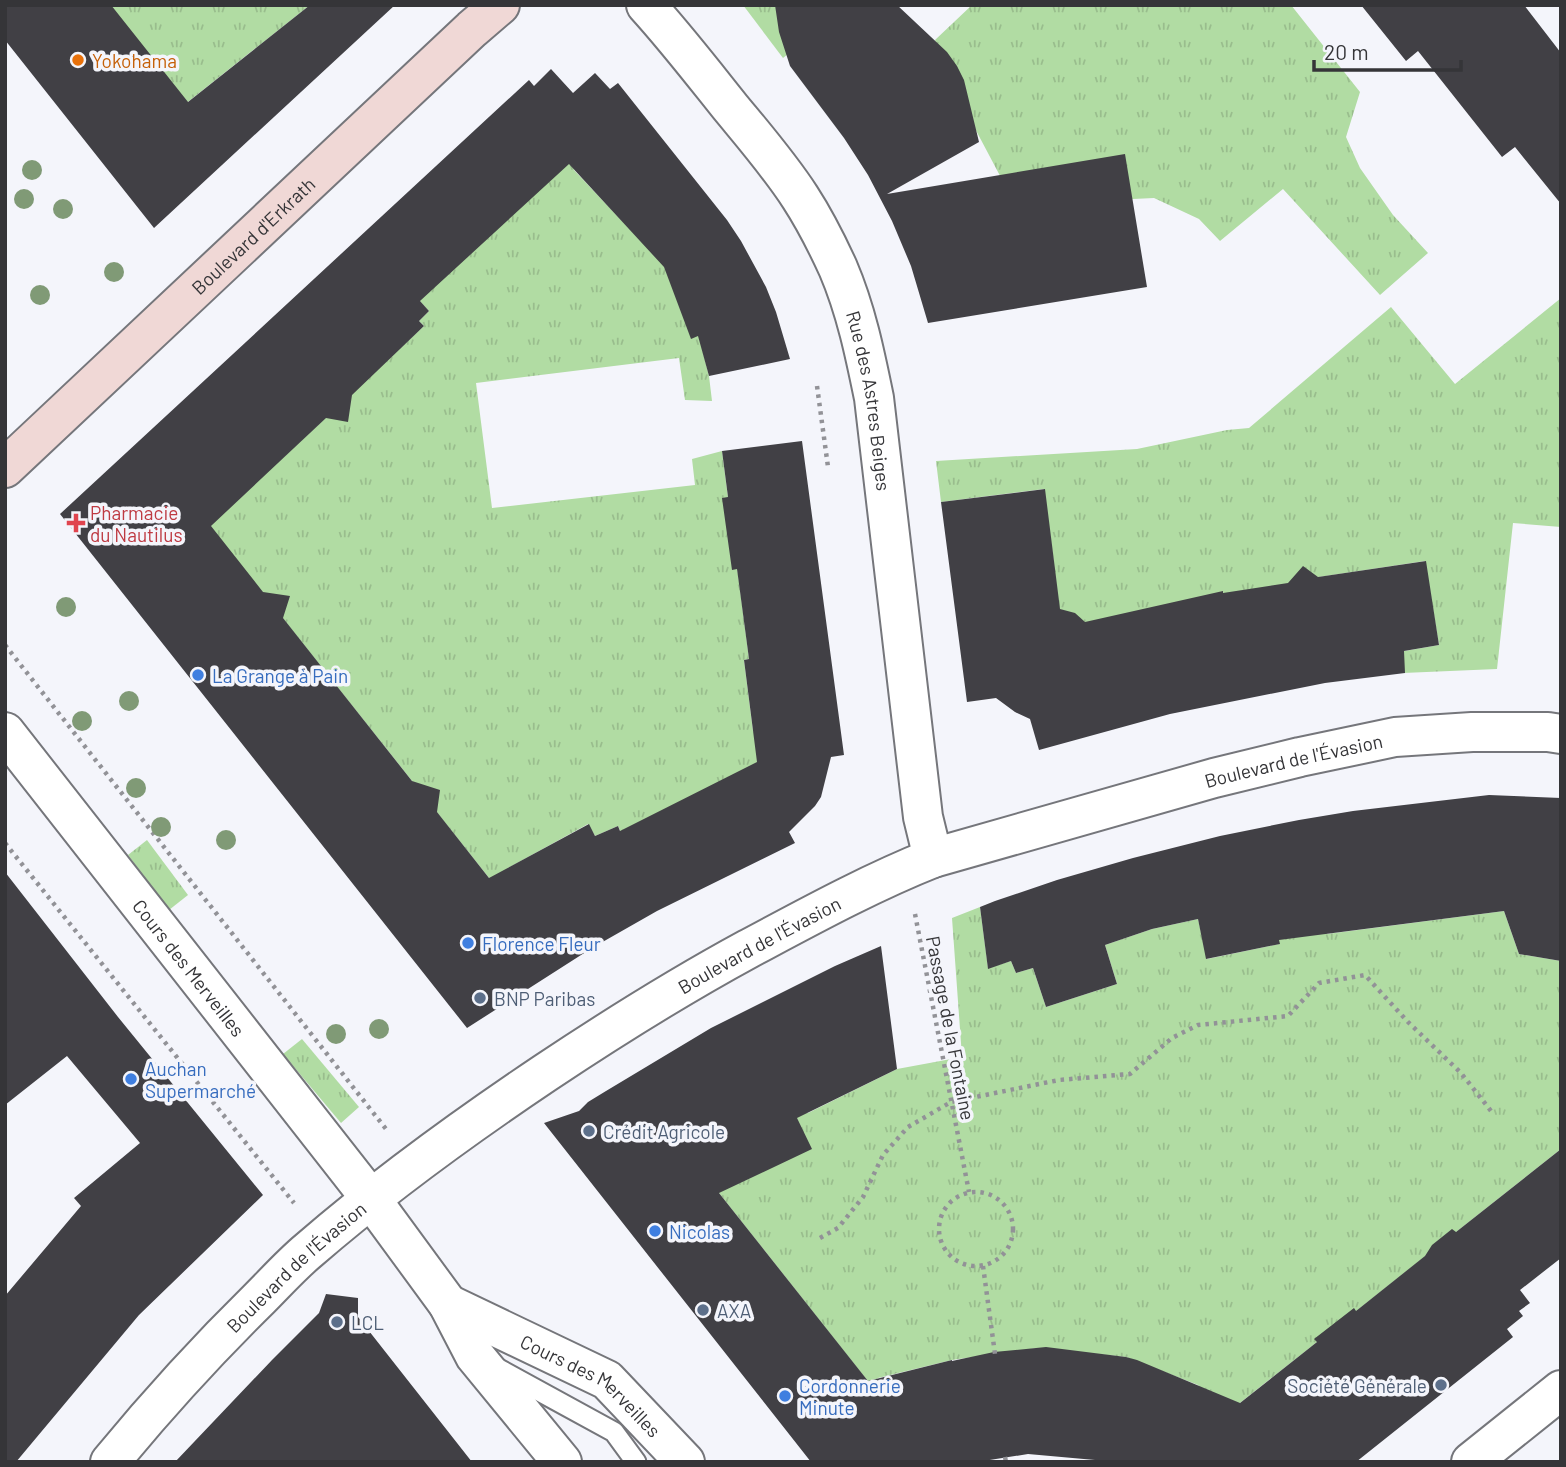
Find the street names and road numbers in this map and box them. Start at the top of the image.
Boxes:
street label: Boulevard d'Erkrath [186,172,319,299]
street label: Rue des Astres Beiges [842,308,896,492]
street label: Boulevard de l'Évasion [1202,728,1385,792]
street label: Boulevard de l'Évasion [673,891,844,998]
street label: Cours des Merveilles [129,894,250,1041]
street label: Passage de la Fontaine [922,934,980,1122]
street label: Boulevard de l'Évasion [221,1196,370,1337]
street label: Cours des Merveilles [517,1329,666,1441]

